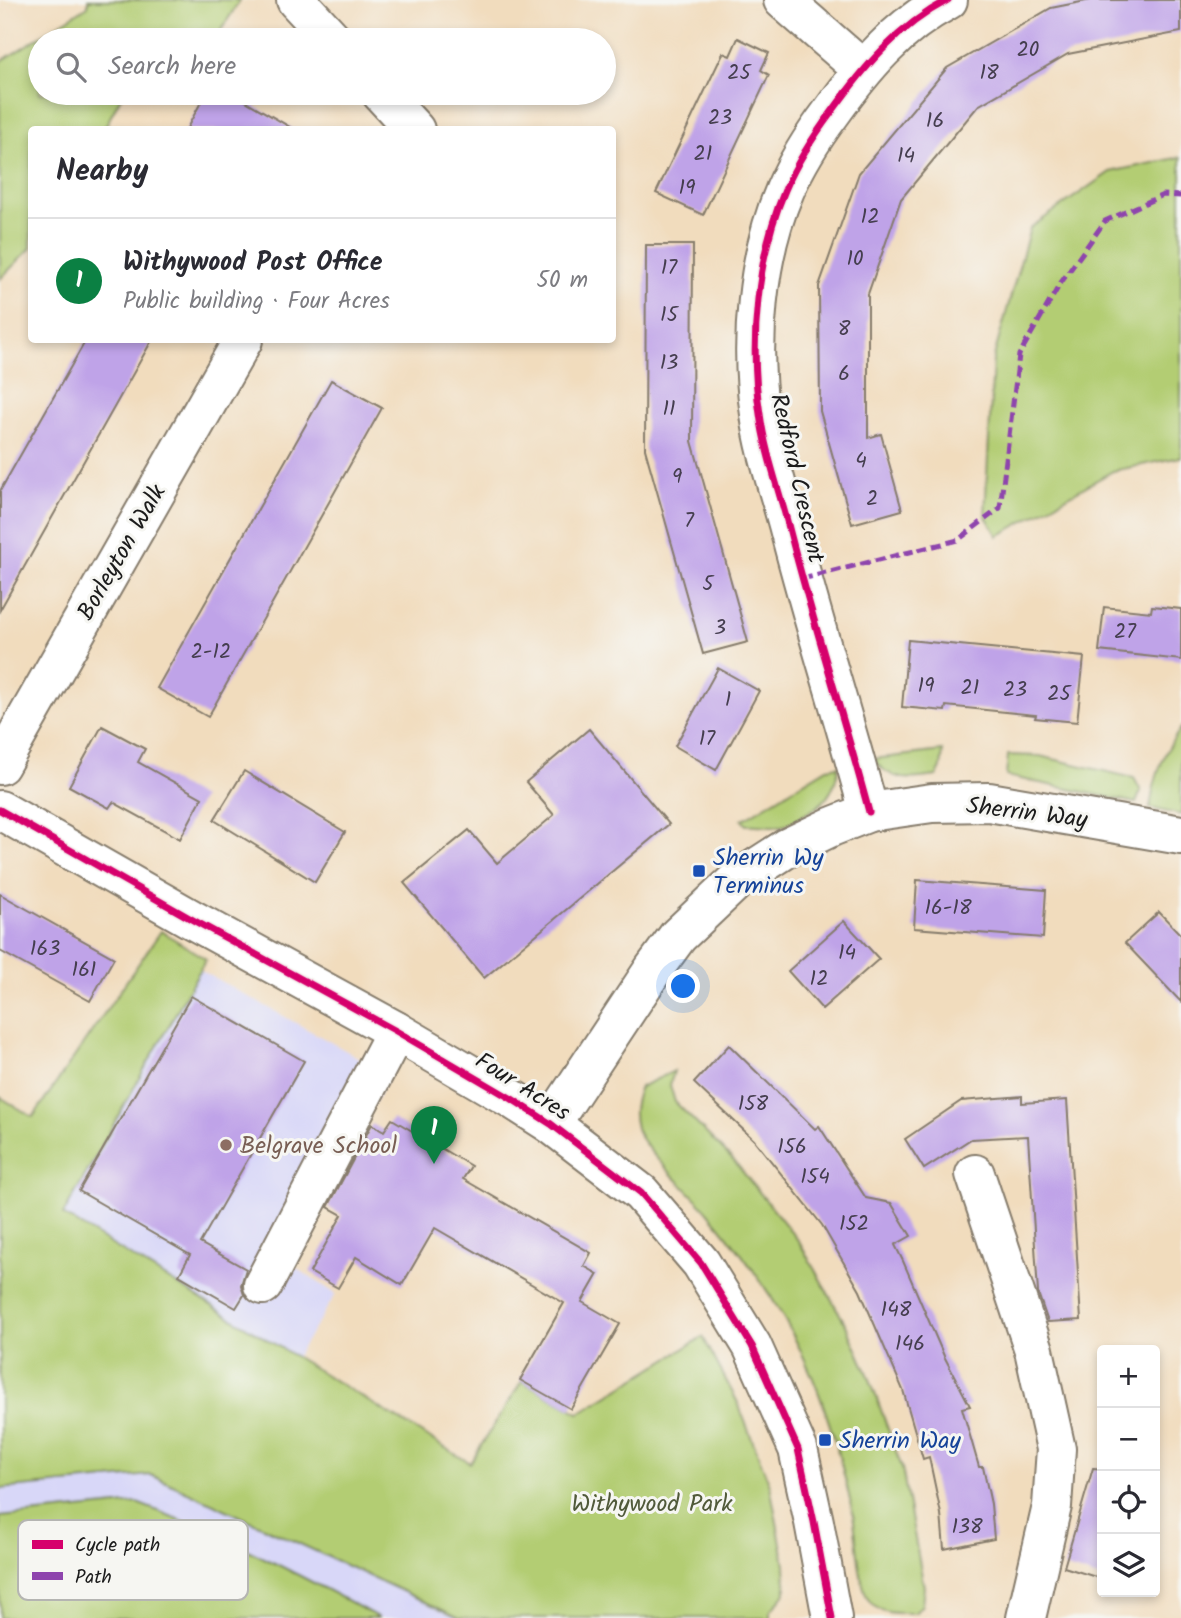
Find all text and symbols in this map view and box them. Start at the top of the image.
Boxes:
search box [28,28,616,105]
house number: 20 [1017,34,1039,67]
text: Search here [108,46,236,88]
icon: search [52,48,90,86]
house number: 25 [727,57,752,90]
house number: 18 [979,57,999,90]
house number: 23 [708,102,732,135]
house number: 16 [926,105,944,138]
house number: 21 [694,138,712,171]
house number: 14 [897,140,915,173]
text: Nearby [56,148,148,196]
house number: 19 [679,172,695,205]
house number: 12 [861,201,879,234]
text: Withywood Post Office [123,242,383,284]
house number: 10 [846,243,864,276]
house number: 17 [661,252,678,285]
text: 1 [76,263,82,299]
text: 50 m [537,263,588,299]
text: Public building · Four Acres [123,284,390,320]
house number: 15 [660,299,680,332]
house number: 8 [838,313,851,346]
house number: 13 [660,347,678,380]
house number: 6 [838,358,850,391]
street label: Redford Crescent [758,390,835,568]
house number: 11 [662,393,676,426]
house number: 4 [855,445,867,478]
house number: 9 [672,461,682,494]
street label: Borleyton Walk [67,477,178,628]
house number: 2 [866,483,878,516]
house number: 7 [684,505,695,538]
house number: 5 [702,568,715,601]
house number: 3 [714,612,726,645]
house number: 27 [1114,616,1137,649]
house number: 2-12 [191,636,231,669]
house number: 19 [918,670,934,703]
house number: 21 [961,672,979,705]
house number: 23 [1003,674,1027,707]
house number: 25 [1047,678,1072,711]
house number: 1 [725,684,731,717]
house number: 17 [699,723,716,756]
street label: Sherrin Way [964,787,1090,840]
place label: Sherrin Wy Terminus [713,839,824,906]
marker: Sherrin Wy Terminus [691,863,707,879]
house number: 16-18 [924,892,972,925]
house number: 163 [30,933,60,966]
house number: 14 [838,937,856,970]
house number: 161 [72,954,96,987]
house number: 12 [810,963,828,996]
your location [666,969,700,1003]
street label: Four Acres [467,1042,578,1132]
house number: 158 [738,1088,769,1121]
pin: 1 [411,1106,457,1164]
place label: Belgrave School [240,1127,397,1166]
house number: 156 [777,1131,807,1164]
marker: Belgrave School [218,1137,234,1153]
house number: 154 [800,1161,830,1194]
house number: 152 [839,1208,869,1241]
house number: 148 [881,1294,912,1327]
house number: 146 [895,1328,925,1361]
map controls [1097,1345,1160,1597]
button: + [1097,1345,1160,1408]
button: − [1097,1408,1160,1471]
place label: Sherrin Way [839,1422,961,1461]
marker: Sherrin Way [817,1432,833,1448]
button: locate [1097,1471,1160,1534]
park label: Withywood Park [572,1485,733,1524]
house number: 138 [951,1511,983,1544]
legend [18,1520,248,1600]
text: Cycle path [75,1531,160,1561]
button: layers [1097,1534,1160,1597]
text: Path [75,1563,112,1593]

